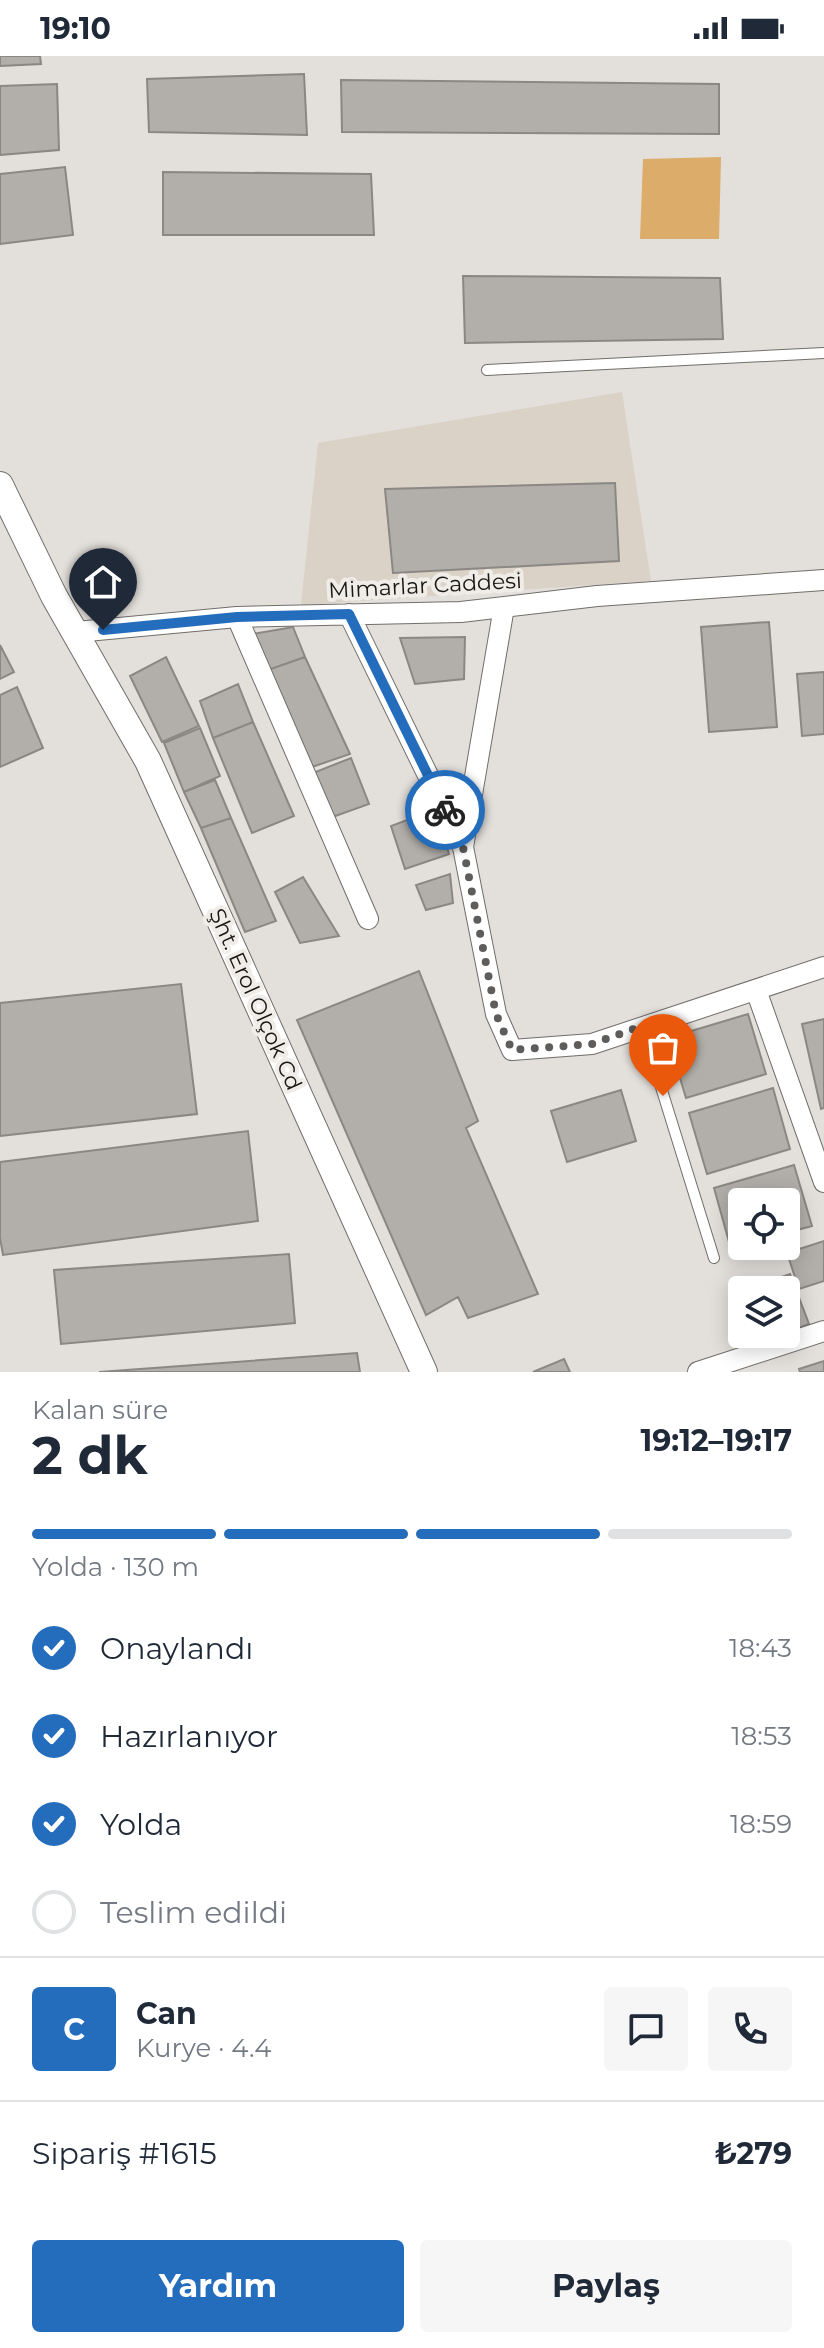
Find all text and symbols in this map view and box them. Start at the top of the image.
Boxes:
text: 19:10 [40,10,111,47]
pin [69,548,137,630]
icon: home [81,560,125,604]
street label: Mimarlar Caddesi [328,567,522,604]
courier [405,770,485,850]
icon: bike [423,788,467,832]
street label: Şht. Erol Olçok Cd [203,904,308,1094]
pin [629,1014,697,1096]
icon: bag [641,1026,685,1070]
map controls [728,1188,800,1348]
button: locate [728,1188,800,1260]
button: layers [728,1276,800,1348]
text: Kalan süre [32,1394,168,1426]
text: 19:12–19:17 [640,1422,792,1459]
text: 2 dk [32,1424,147,1487]
text: Yolda · 130 m [32,1551,199,1583]
icon: check [32,1626,76,1670]
text: Onaylandı [100,1630,253,1667]
text: 18:43 [729,1632,792,1664]
icon: check [32,1714,76,1758]
text: Hazırlanıyor [100,1718,278,1755]
text: 18:53 [731,1720,792,1752]
icon: check [32,1802,76,1846]
text: Yolda [100,1806,182,1843]
text: 18:59 [730,1808,792,1840]
text: Teslim edildi [100,1894,287,1931]
button: chat [604,1987,688,2071]
button: phone [708,1987,792,2071]
text: Can [136,1995,197,2032]
text: C [63,2011,85,2048]
text: Kurye · 4.4 [136,2032,271,2064]
text: Sipariş #1615 [32,2135,217,2172]
text: ₺279 [715,2135,792,2172]
button: Yardım [32,2240,404,2332]
button: Paylaş [420,2240,792,2332]

